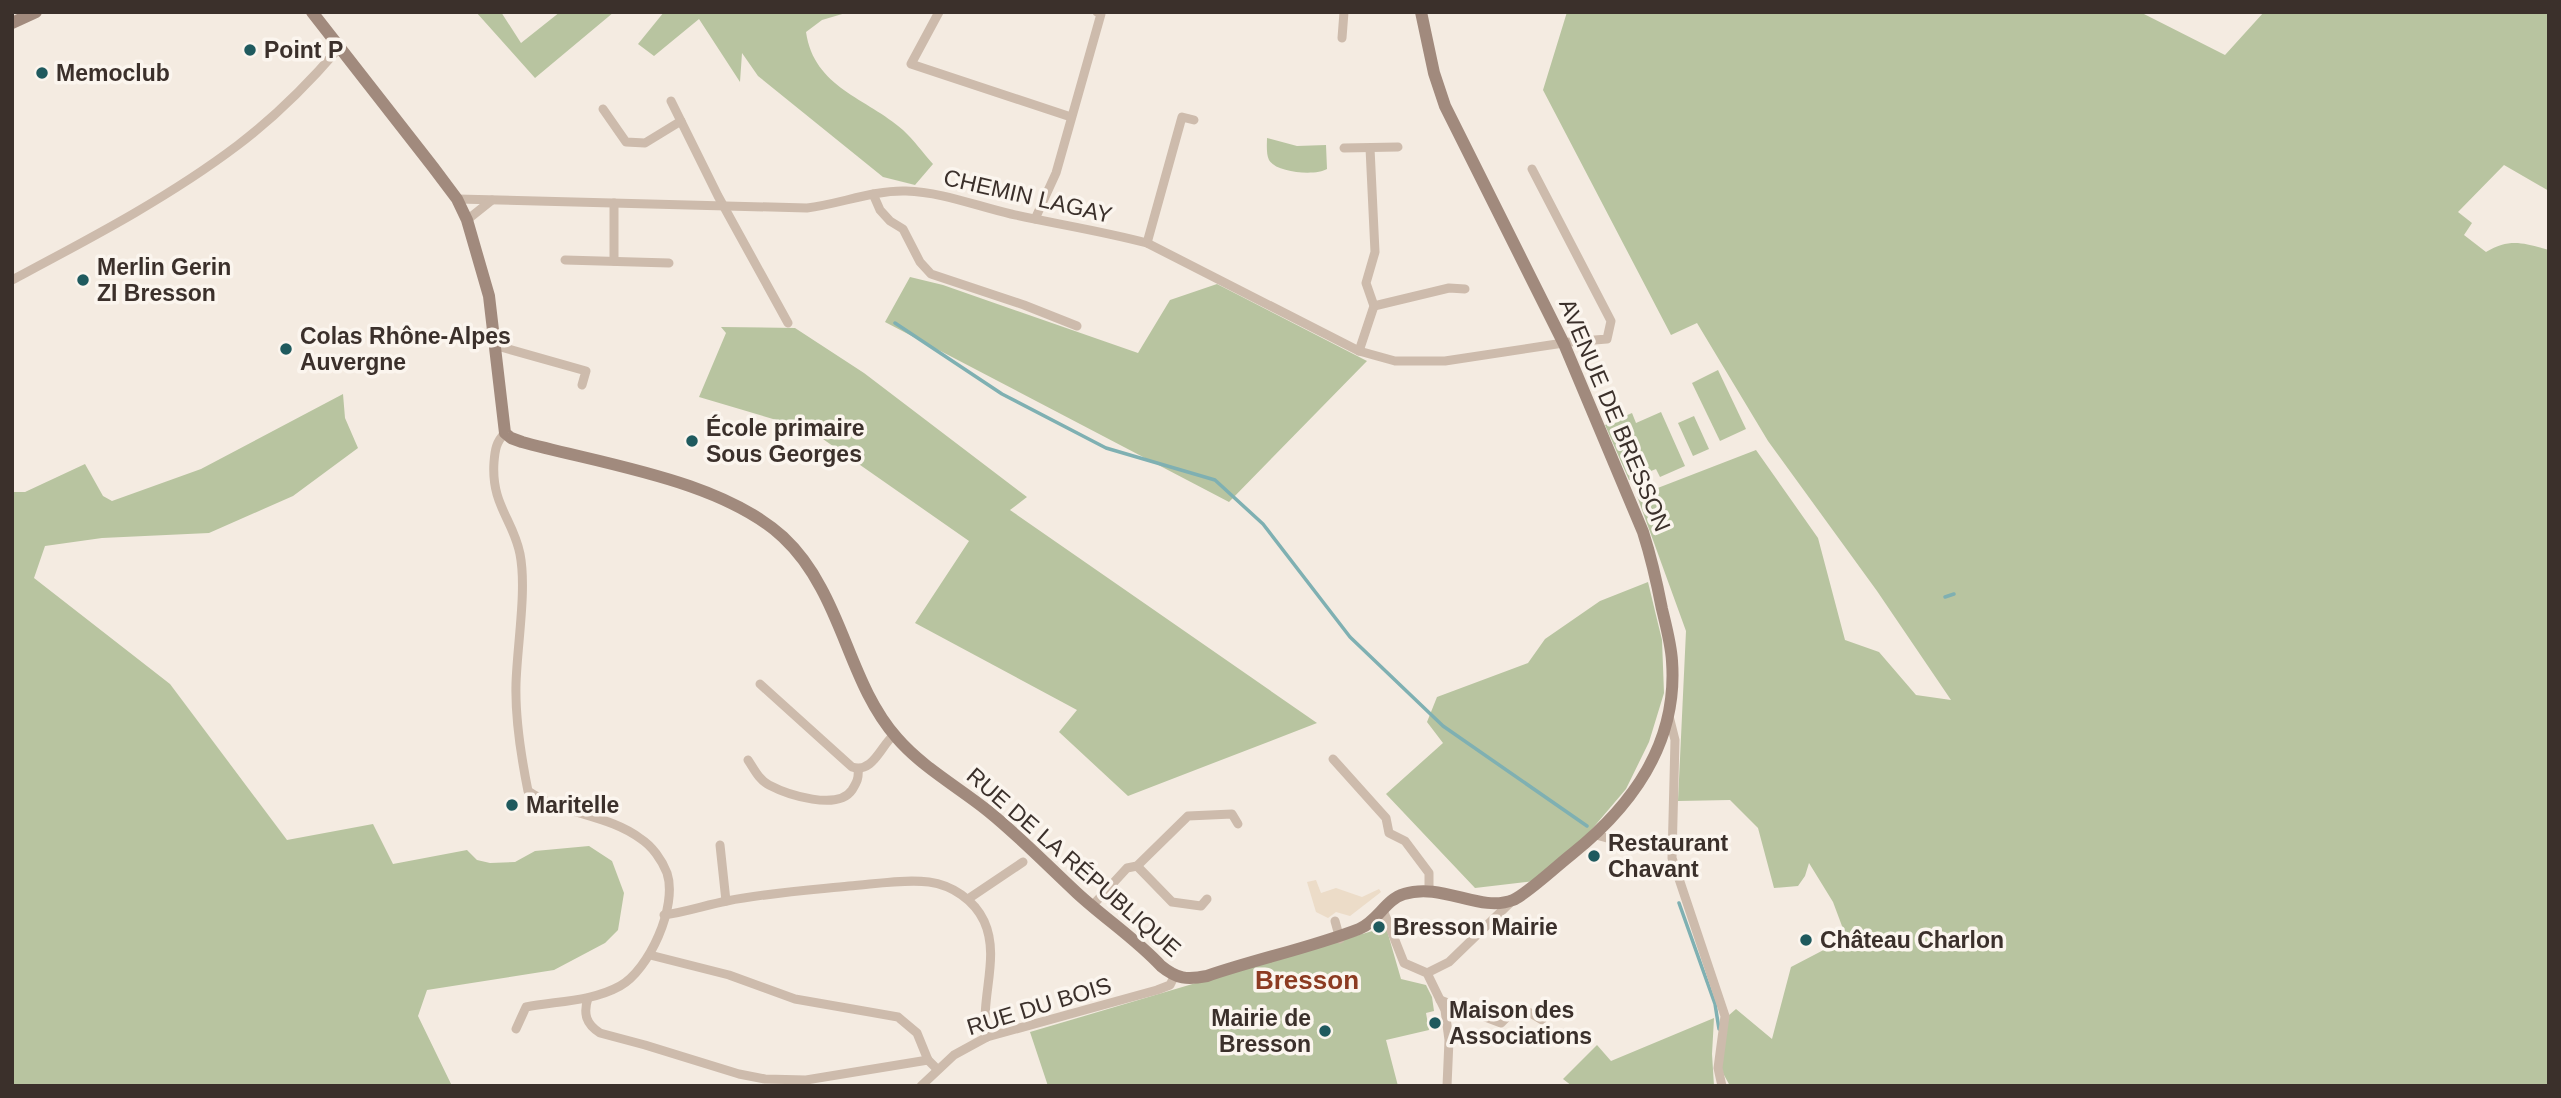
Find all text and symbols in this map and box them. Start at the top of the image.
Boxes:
place label: Point P [264,37,343,63]
marker: Point P [242,42,258,58]
place label: Memoclub [56,60,170,86]
marker: Memoclub [34,65,50,81]
street label: CHEMIN LAGAY [941,164,1115,228]
place label: Merlin Gerin ZI Bresson [97,254,231,306]
marker: Merlin Gerin ZI Bresson [75,272,91,288]
street label: AVENUE DE BRESSON [1554,295,1676,535]
place label: Colas Rhône-Alpes Auvergne [300,323,511,375]
marker: Colas Rhône-Alpes Auvergne [278,341,294,357]
place label: École primaire Sous Georges [706,414,865,467]
marker: École primaire Sous Georges [684,433,700,449]
street label: RUE DE LA RÉPUBLIQUE [962,762,1186,962]
place label: Maritelle [526,792,619,818]
marker: Maritelle [504,797,520,813]
place label: Restaurant Chavant [1608,830,1728,882]
marker: Restaurant Chavant [1586,848,1602,864]
place label: Bresson Mairie [1393,914,1558,940]
marker: Bresson Mairie [1371,919,1387,935]
place label: Château Charlon [1820,927,2004,953]
marker: Château Charlon [1798,932,1814,948]
district label: Bresson [1255,965,1359,995]
street label: RUE DU BOIS [964,972,1114,1040]
place label: Maison des Associations [1449,997,1592,1049]
place label: Mairie de Bresson [1211,1005,1311,1057]
marker: Maison des Associations [1427,1015,1443,1031]
marker: Mairie de Bresson [1317,1023,1333,1039]

